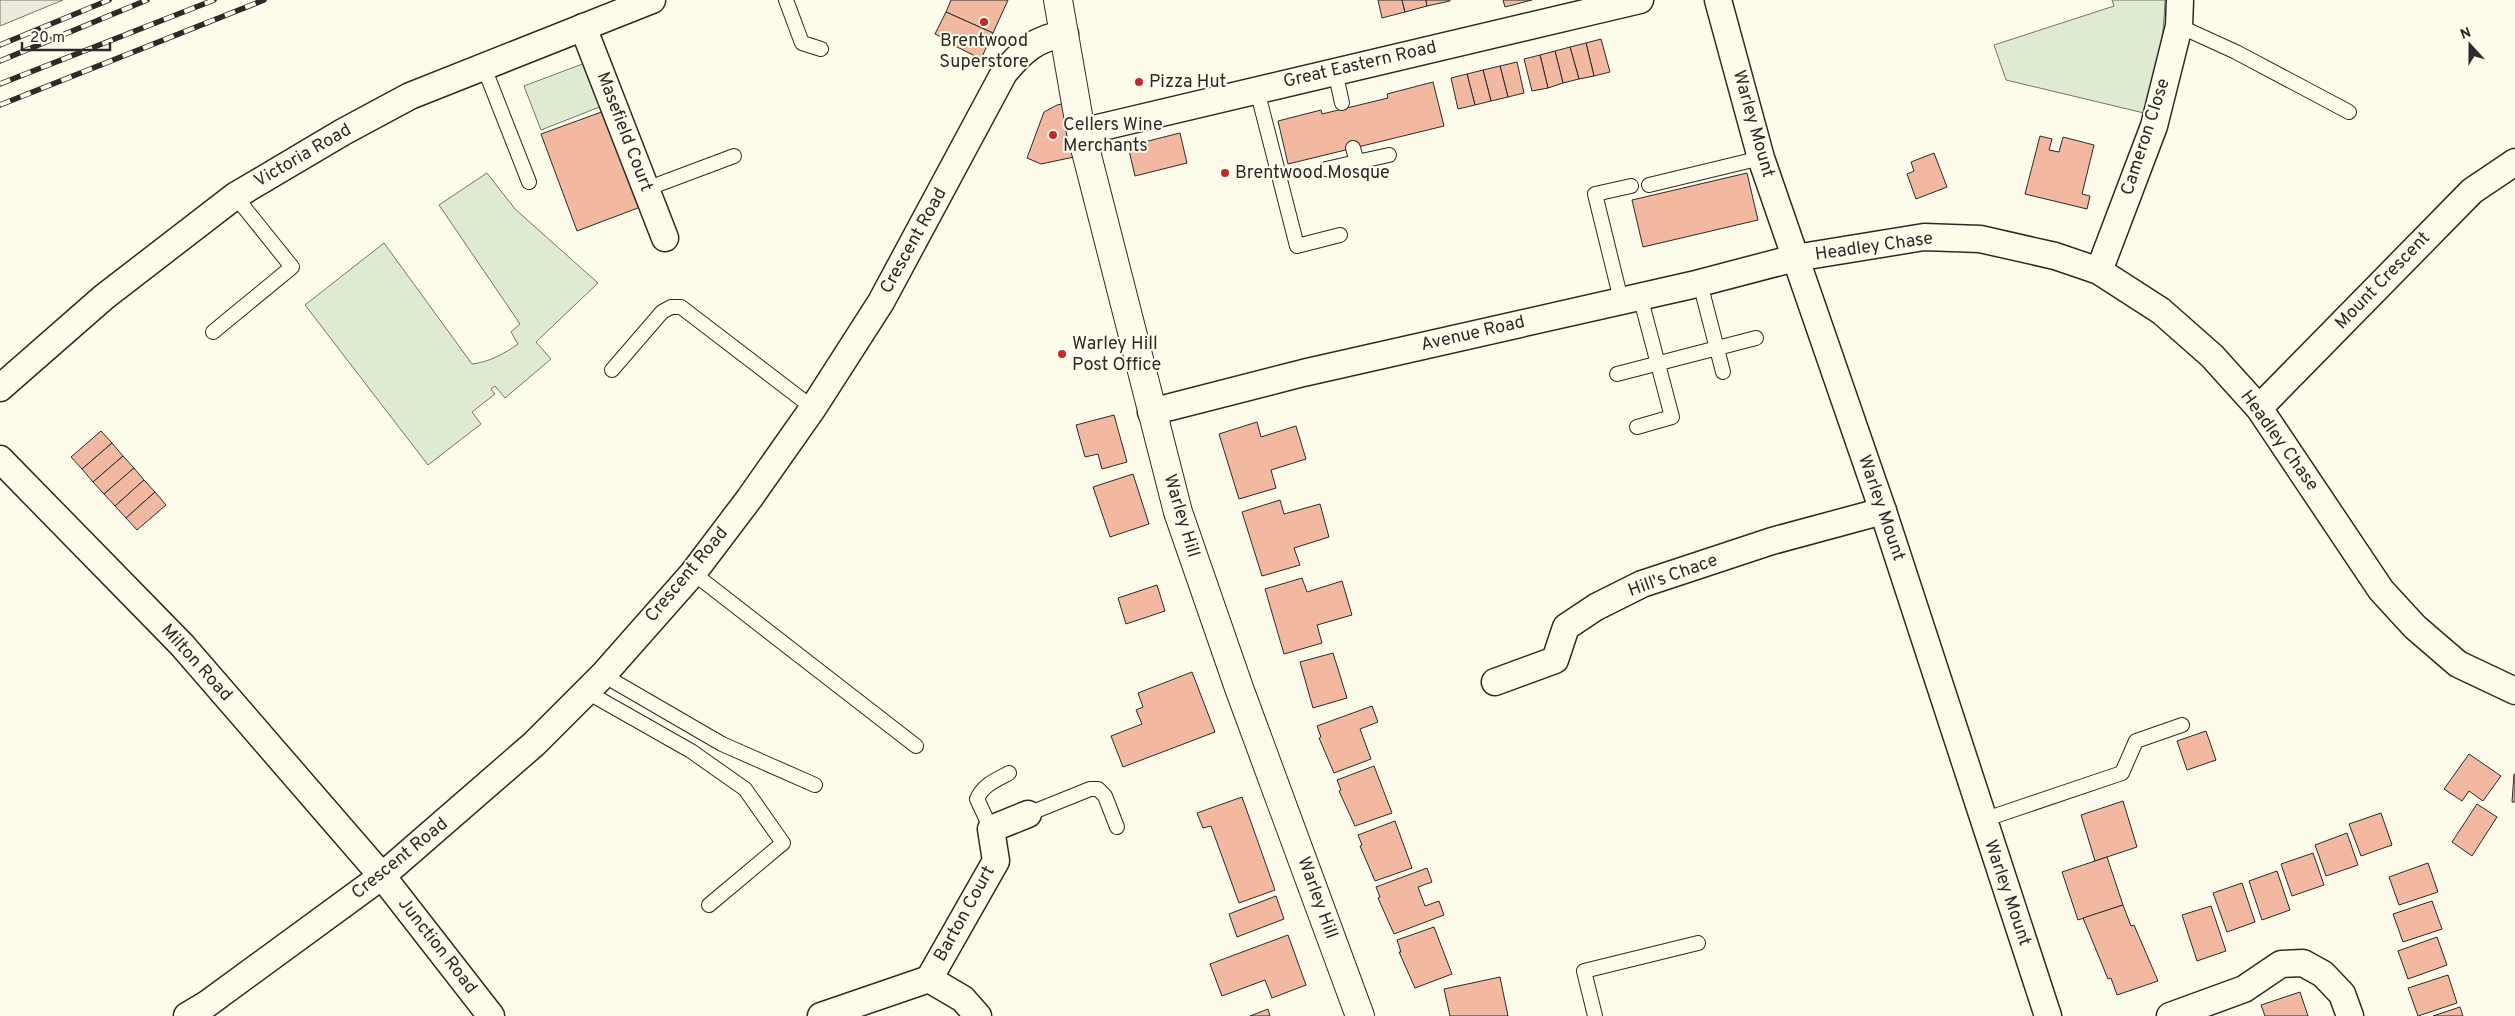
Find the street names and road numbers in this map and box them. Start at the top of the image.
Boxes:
street label: Great Eastern Road [1281,36,1439,94]
street label: Warley Mount [1727,68,1779,180]
street label: Masefield Court [591,69,657,195]
street label: Cameron Close [2116,76,2176,198]
street label: Victoria Road [250,119,356,193]
street label: Crescent Road [875,184,953,298]
street label: Headley Chase [1813,227,1935,267]
street label: Mount Crescent [2330,227,2436,335]
street label: Avenue Road [1419,311,1527,357]
street label: Headley Chase [2235,386,2323,496]
street label: Warley Mount [1852,452,1910,564]
street label: Warley Hill [1157,472,1205,560]
street label: Crescent Road [640,523,734,627]
street label: Hill's Chace [1625,549,1721,603]
street label: Milton Road [155,619,237,707]
street label: Crescent Road [347,813,453,905]
street label: Warley Mount [1978,837,2036,949]
street label: Warley Hill [1292,854,1342,942]
street label: Barton Court [929,862,1001,966]
street label: Junction Road [392,893,482,999]

